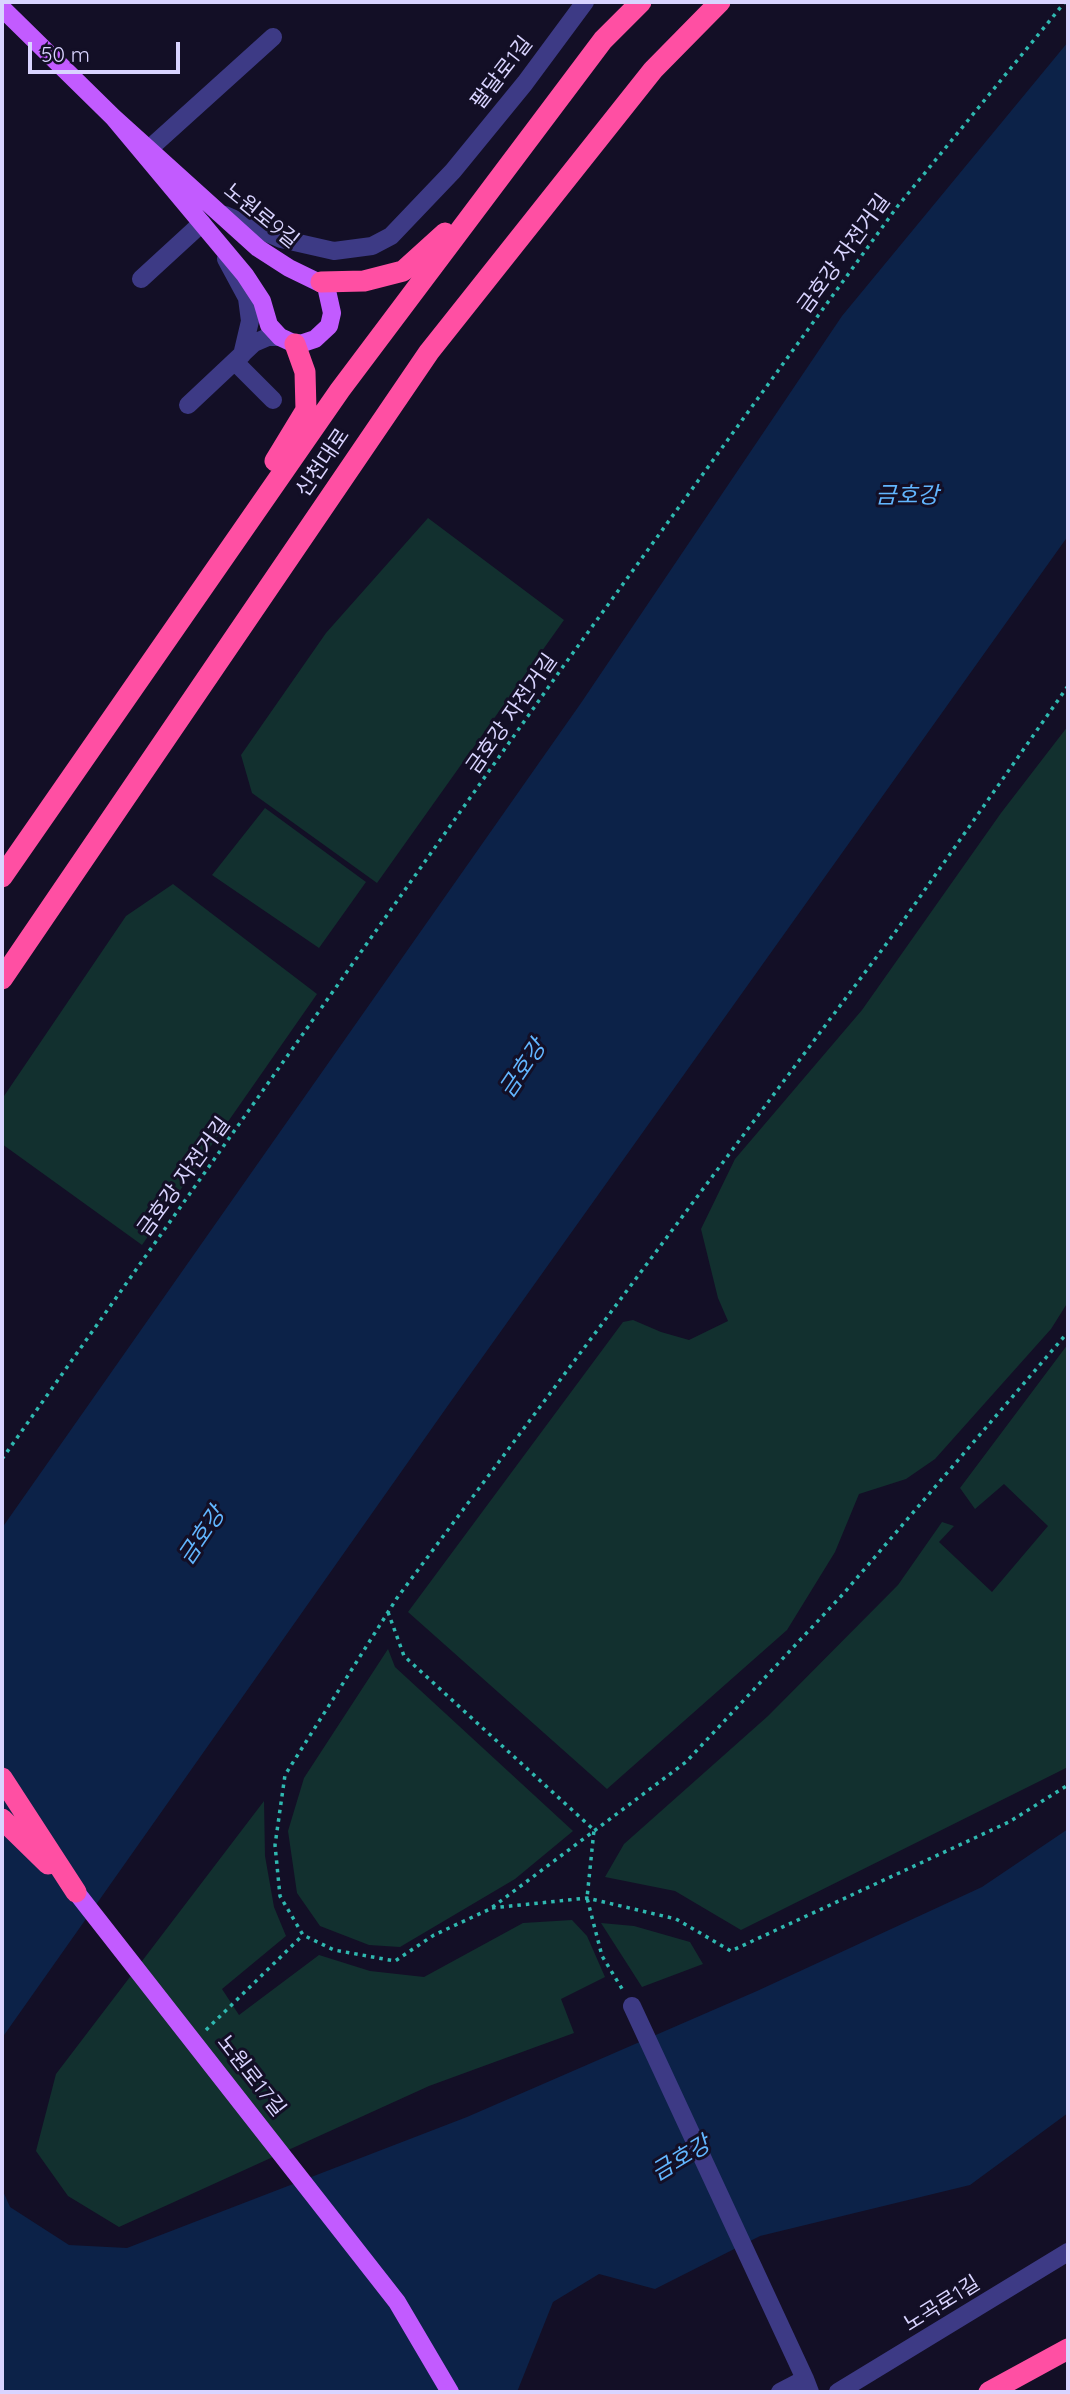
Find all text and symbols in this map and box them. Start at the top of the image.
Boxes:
scale bar [32,28,184,72]
street label: 팔달로1길 [466,32,538,114]
text: 50 m [41,41,90,67]
street label: 노원로9길 [218,178,304,254]
street label: 금호강 자전거길 [792,190,896,318]
street label: 신천대로 [291,424,355,502]
water label: 금호강 [875,482,939,510]
street label: 금호강 자전거길 [461,649,563,779]
water label: 금호강 [494,1035,552,1103]
street label: 금호강 자전거길 [132,1113,236,1241]
water label: 금호강 [173,1502,231,1570]
street label: 노원로17길 [212,2030,290,2122]
water label: 금호강 [647,2131,715,2187]
street label: 노곡로1길 [899,2271,985,2337]

